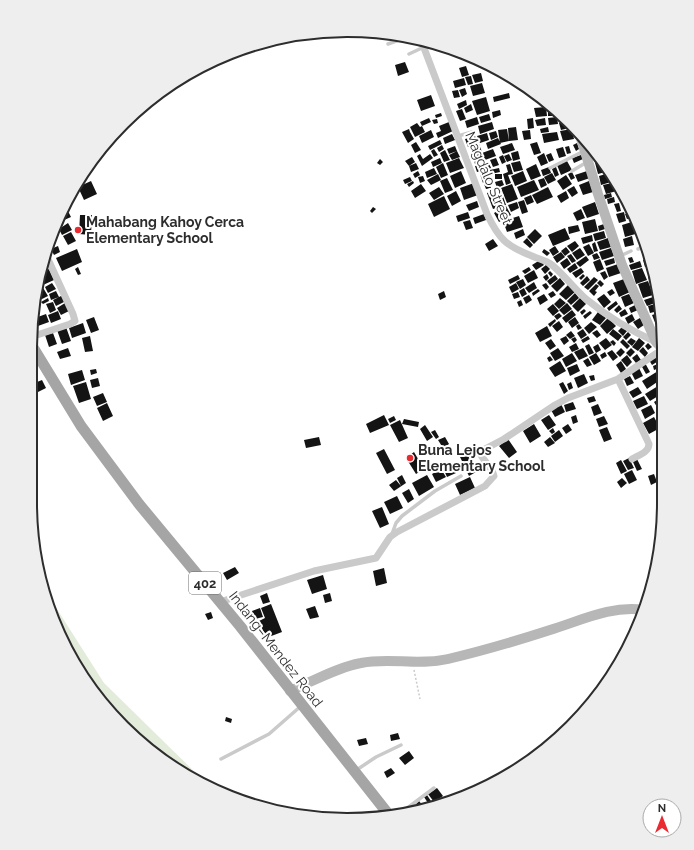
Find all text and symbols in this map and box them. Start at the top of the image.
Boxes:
street label: Magdalo Street [462,129,516,227]
place label: Mahabang Kahoy Cerca Elementary School [86,214,244,246]
marker: Mahabang Kahoy Cerca Elementary School [73,225,83,235]
place label: Buna Lejos Elementary School [418,442,546,474]
marker: Buna Lejos Elementary School [405,453,415,463]
road number: 402 [189,572,221,594]
street label: Indang–Mendez Road [226,588,326,710]
north arrow [642,798,682,838]
text: N [658,802,666,815]

